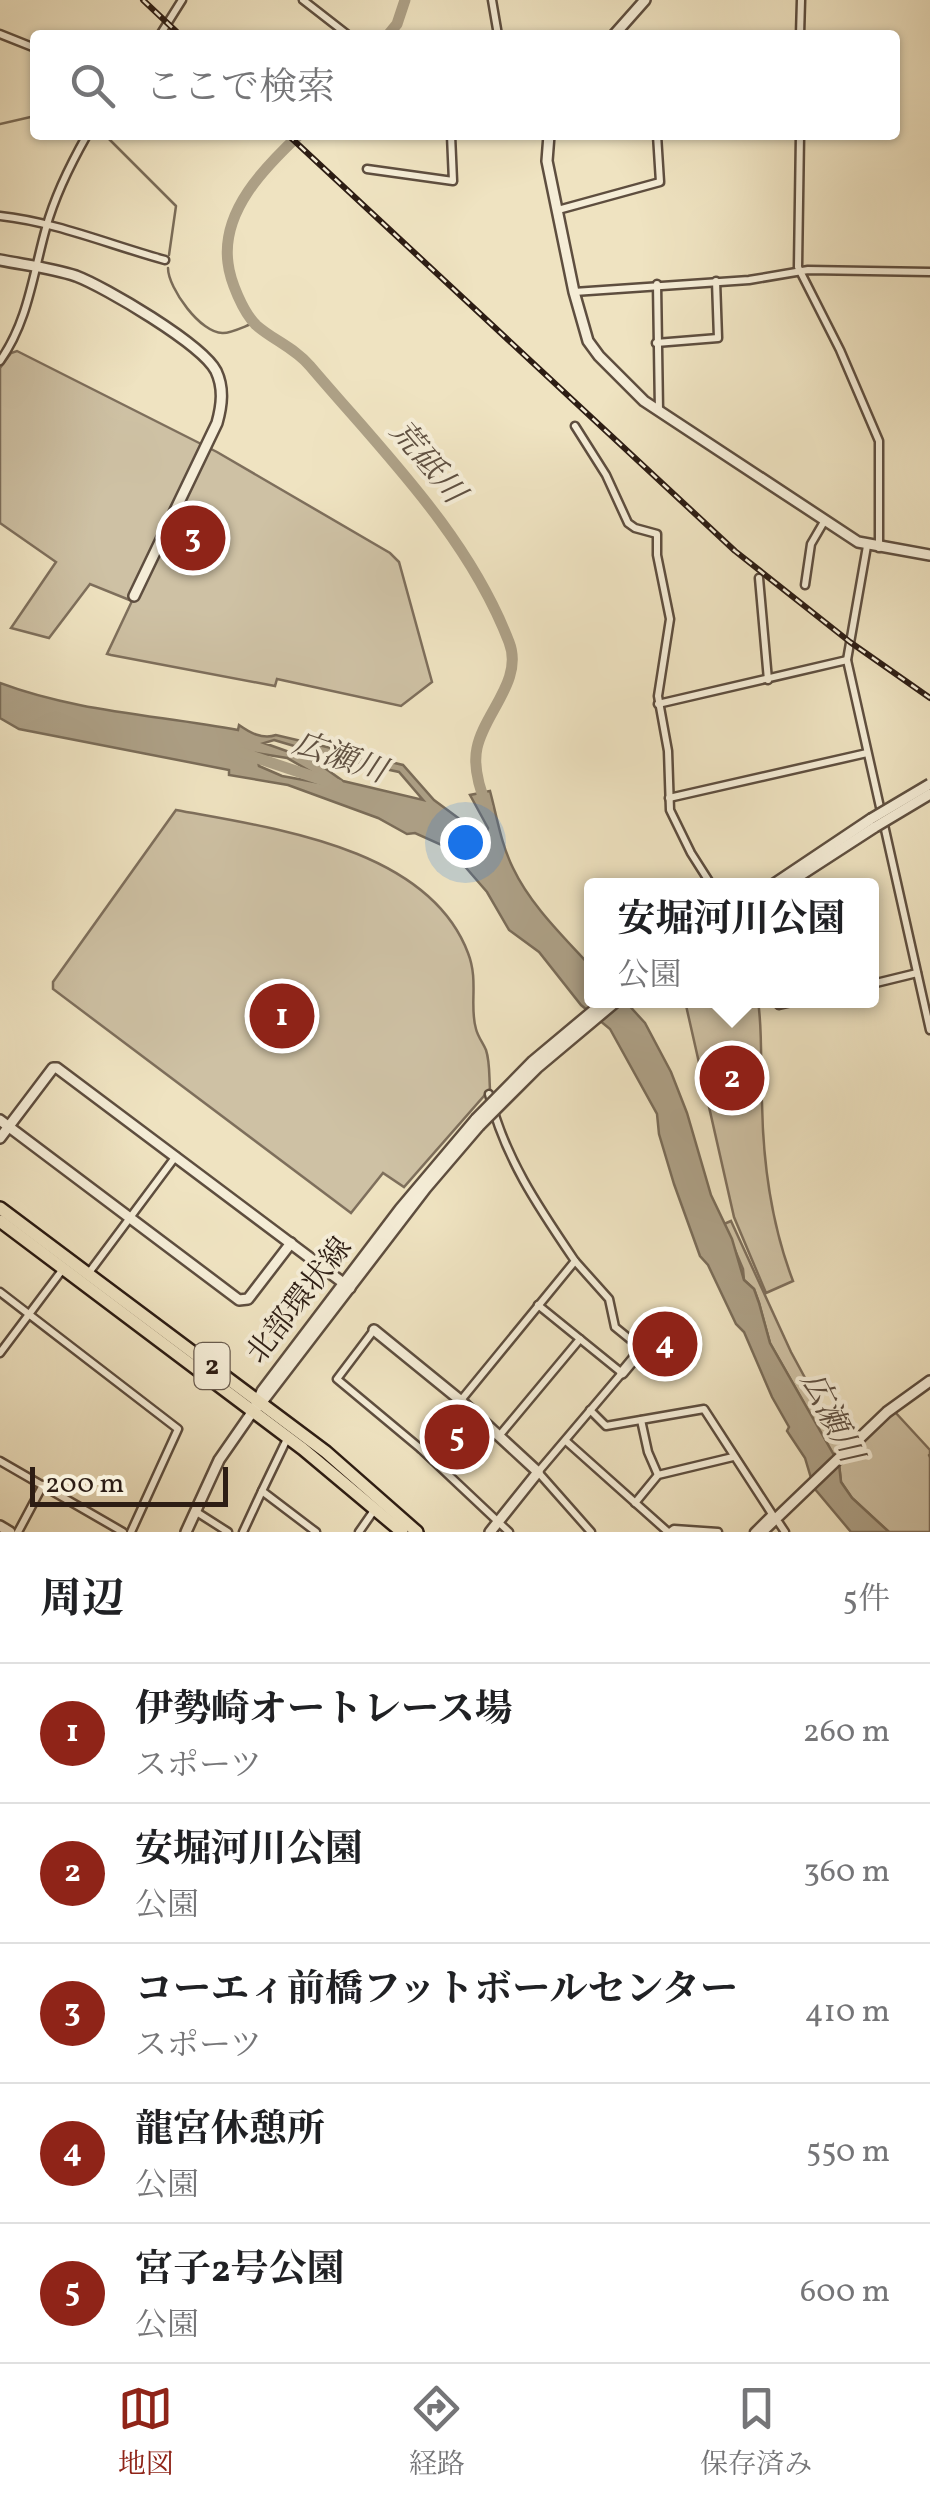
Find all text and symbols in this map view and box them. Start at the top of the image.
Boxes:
search box [30,30,900,140]
icon: search [65,58,120,113]
text: ここで検索 [145,63,335,116]
water label: 荒砥川 [378,412,476,516]
pin: 3 [160,500,226,576]
water label: 広瀬川 [286,723,394,796]
your location [440,817,491,868]
popup [584,878,879,1008]
text: 安堀河川公園 [617,895,846,948]
text: 公園 [617,955,682,999]
pin: 1 [250,978,314,1054]
pin: 2 [700,1040,764,1116]
street label: 北部環状線 [237,1229,363,1373]
pin: 4 [632,1306,698,1382]
road number: 2 [194,1343,230,1389]
water label: 広瀬川 [789,1365,873,1473]
pin: 5 [424,1400,490,1474]
scale bar [30,1462,228,1506]
text: 200 m [45,1465,124,1504]
text: 周辺 [40,1572,124,1631]
text: 5件 [843,1579,890,1623]
text: 伊勢崎オートレース場 [135,1685,513,1738]
text: 1 [66,1711,79,1755]
text: 260 m [803,1711,890,1755]
text: スポーツ [135,1745,262,1789]
text: 安堀河川公園 [135,1825,363,1878]
text: 2 [64,1851,81,1895]
text: 360 m [803,1851,890,1895]
text: 公園 [135,1885,199,1929]
text: コーエィ前橋フットボールセンター [135,1965,738,2018]
text: 3 [64,1991,81,2035]
text: 410 m [805,1991,890,2035]
text: スポーツ [135,2025,262,2069]
text: 龍宮休憩所 [135,2105,325,2158]
text: 4 [63,2131,82,2175]
text: 550 m [806,2131,890,2175]
text: 公園 [135,2165,199,2209]
text: 宮子2号公園 [135,2245,345,2298]
text: 5 [65,2271,80,2315]
text: 600 m [800,2271,890,2315]
text: 公園 [135,2305,199,2349]
tab: 地図 [118,2381,174,2485]
tab: 経路 [409,2381,465,2485]
tab: 保存済み [700,2381,812,2485]

